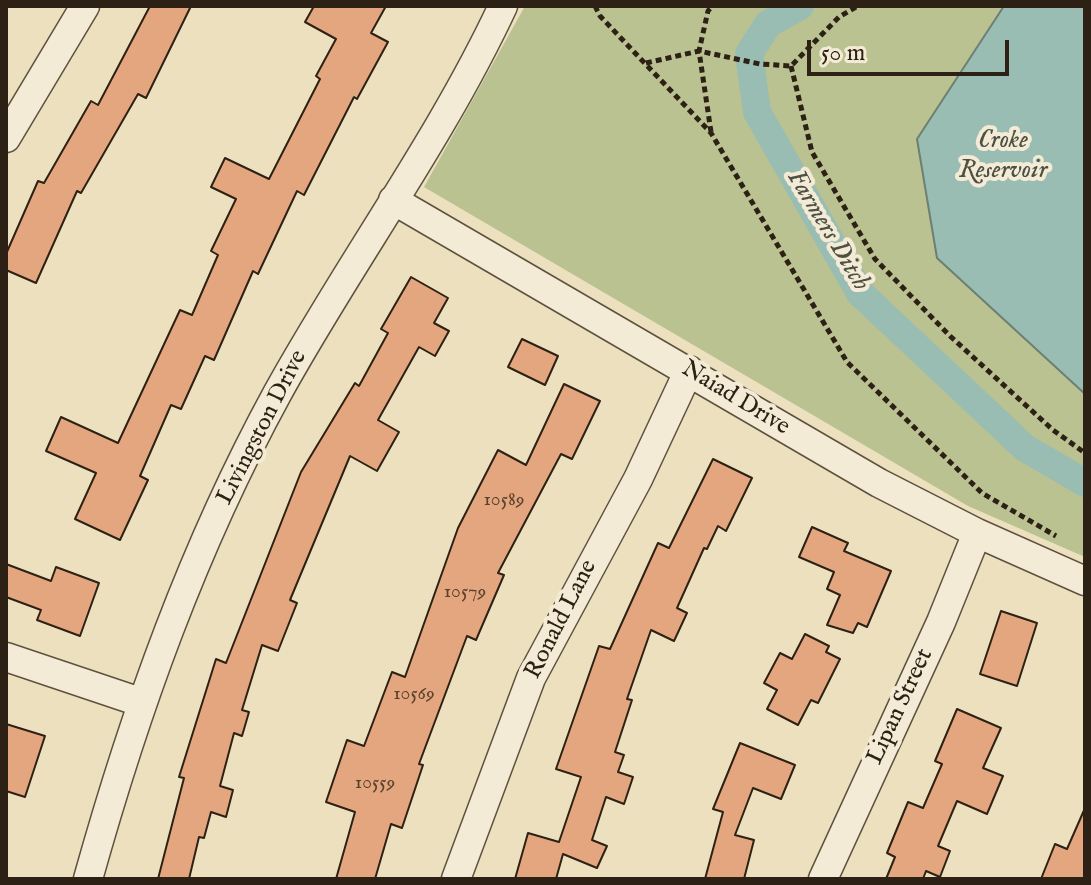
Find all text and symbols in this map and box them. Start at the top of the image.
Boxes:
scale bar [811,24,1013,74]
text: 50 m [821,38,865,69]
water label: Croke Reservoir [959,126,1047,188]
water label: Farmers Ditch [779,165,875,297]
street label: Livingston Drive [212,346,314,510]
street label: Naiad Drive [676,355,794,443]
house number: 10589 [484,489,524,513]
street label: Ronald Lane [520,556,604,684]
house number: 10579 [444,581,486,605]
street label: Lipan Street [862,645,940,769]
house number: 10569 [393,683,435,707]
house number: 10559 [355,772,395,796]

